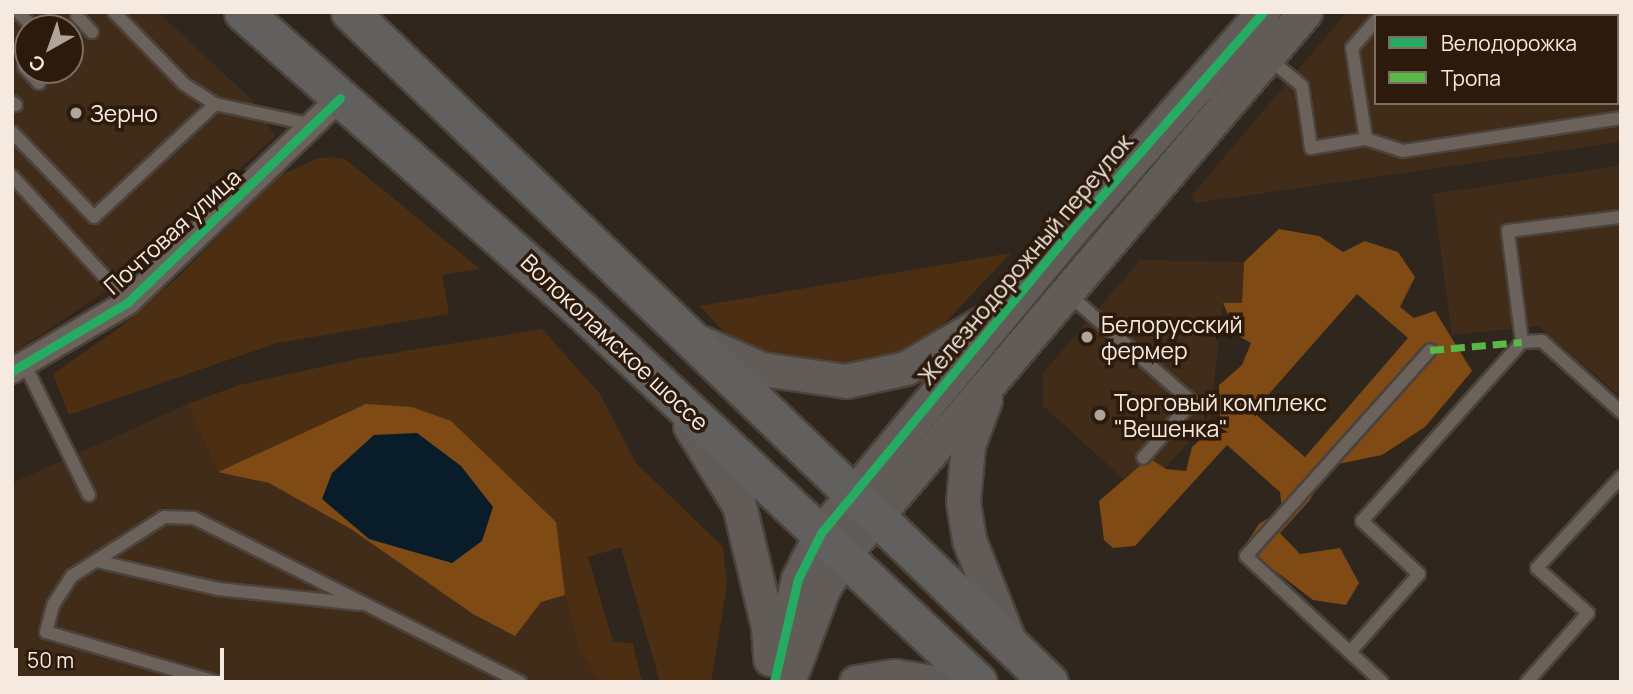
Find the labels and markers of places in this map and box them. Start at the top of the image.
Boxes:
place label: Зерно [90,99,158,127]
marker: Зерно [68,105,84,121]
place label: Белорусский фермер [1101,310,1243,364]
marker: Белорусский фермер [1079,329,1095,345]
place label: Торговый комплекс "Вешенка" [1114,388,1327,442]
marker: Торговый комплекс "Вешенка" [1092,407,1108,423]

